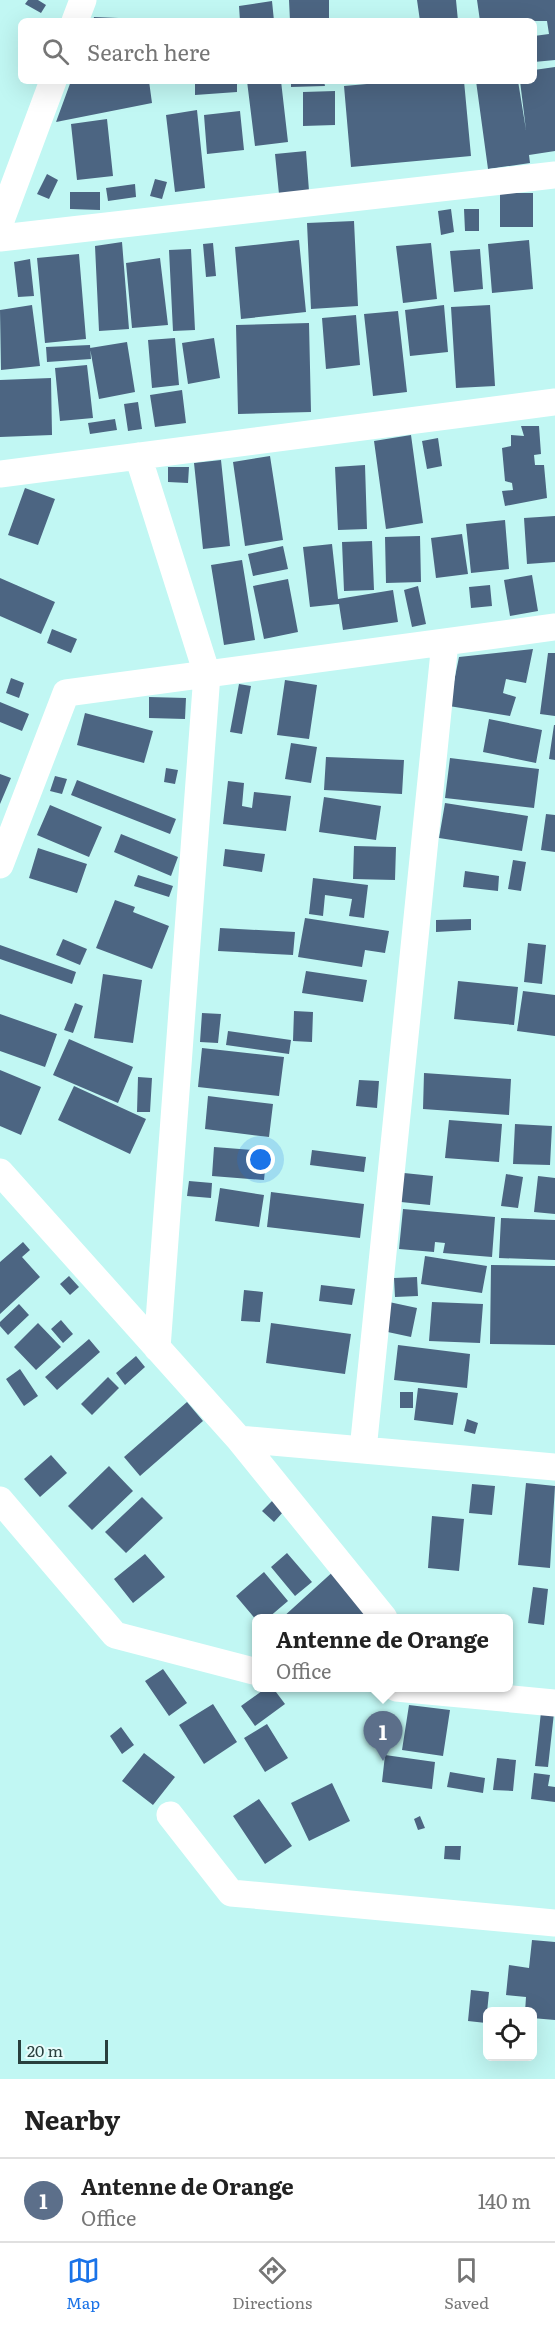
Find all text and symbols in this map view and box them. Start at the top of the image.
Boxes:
search box [18,18,537,84]
icon: search [39,35,72,68]
text: Search here [87,35,210,68]
your location [246,1145,275,1174]
popup [252,1614,513,1692]
text: Antenne de Orange [276,1622,489,1655]
text: Office [276,1655,331,1685]
pin: 1 [364,1712,403,1761]
map controls [483,2007,537,2061]
button: locate [483,2007,537,2061]
scale bar [18,2037,108,2064]
text: 20 m [27,2038,63,2062]
text: Nearby [24,2099,120,2138]
text: Antenne de Orange [81,2169,294,2202]
text: 1 [39,2185,48,2215]
text: 140 m [478,2185,531,2215]
text: Office [81,2202,136,2232]
tab: Map [66,2254,100,2314]
tab: Directions [232,2254,312,2314]
tab: Saved [444,2254,489,2314]

